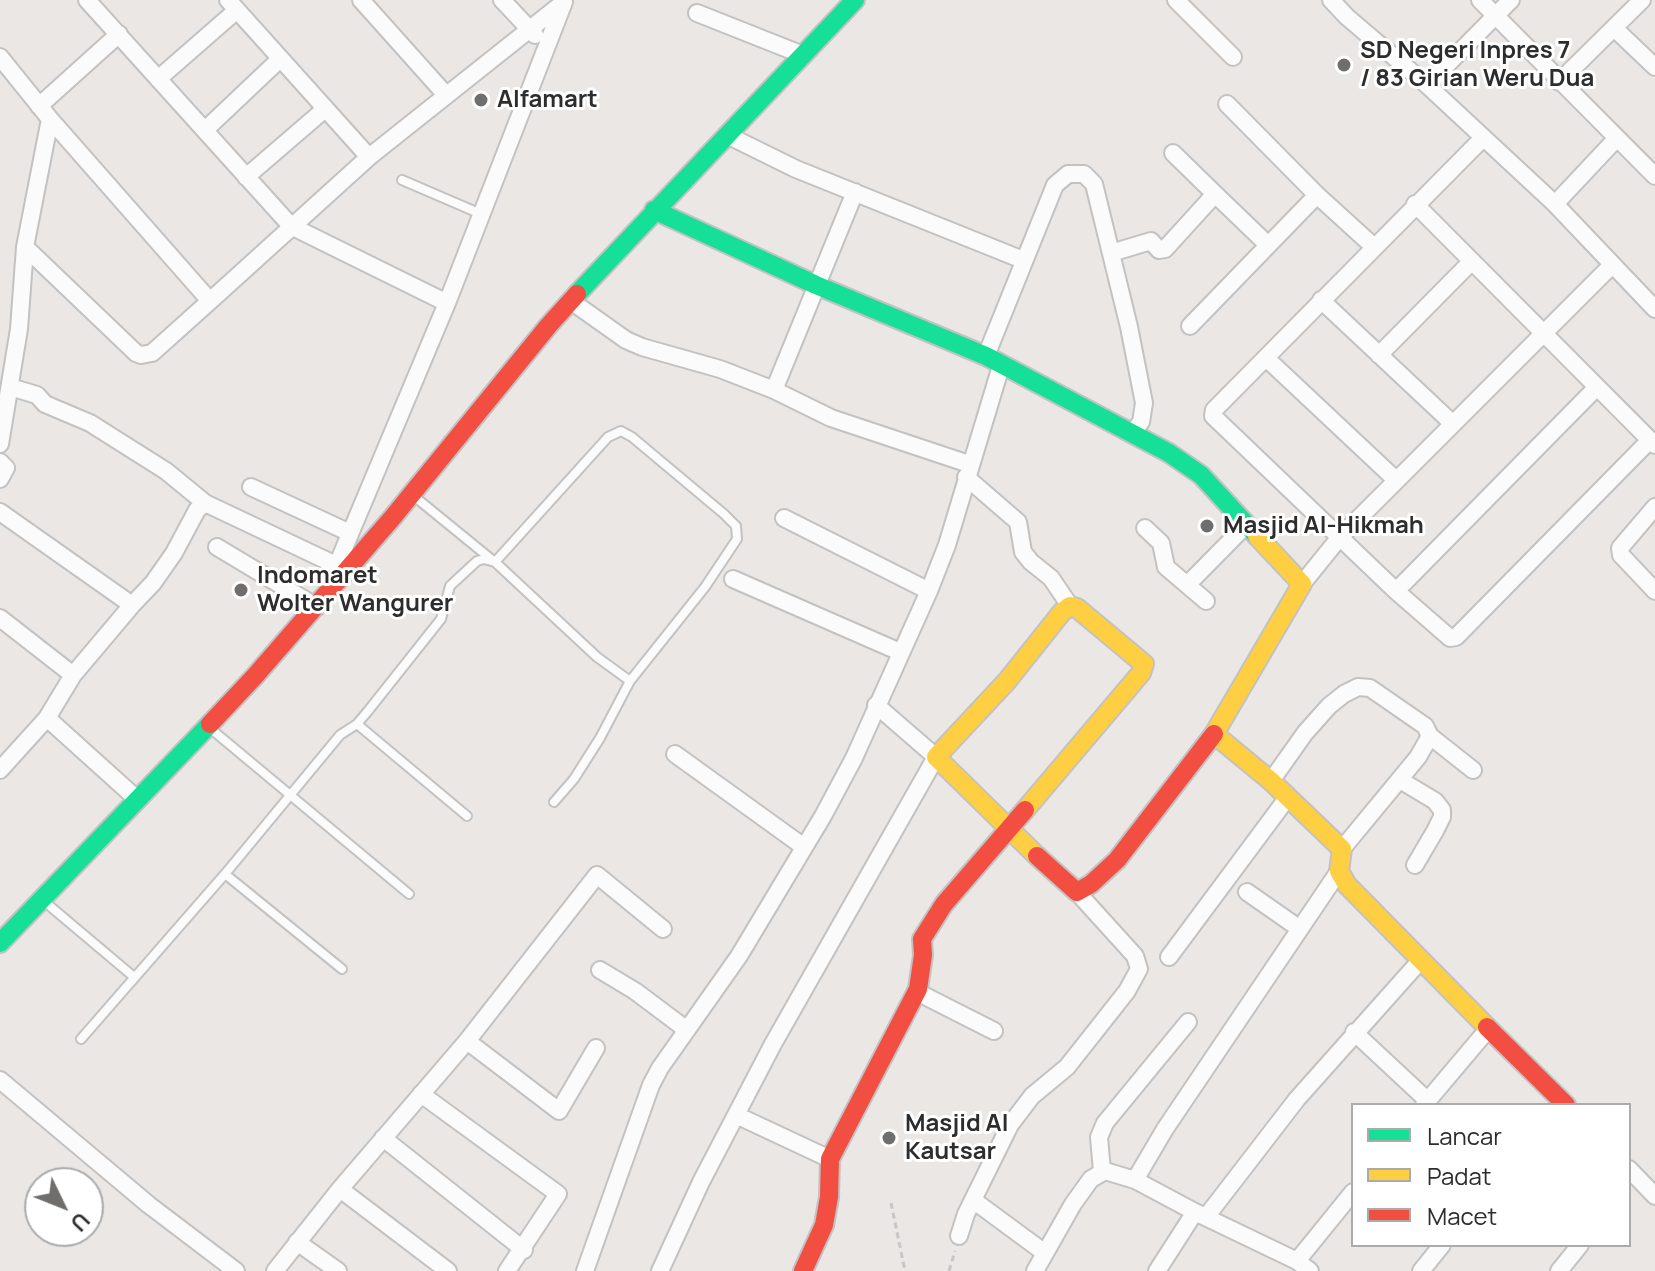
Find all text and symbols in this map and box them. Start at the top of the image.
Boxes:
place label: SD Negeri Inpres 7 / 83 Girian Weru Dua [1360,37,1594,93]
marker: SD Negeri Inpres 7 / 83 Girian Weru Dua [1335,56,1353,74]
place label: Alfamart [497,86,598,114]
marker: Alfamart [472,91,490,109]
place label: Masjid Al-Hikmah [1223,512,1424,540]
marker: Masjid Al-Hikmah [1198,517,1216,535]
place label: Indomaret Wolter Wangurer [257,562,453,618]
marker: Indomaret Wolter Wangurer [232,581,250,599]
legend [1351,1103,1631,1247]
place label: Masjid Al Kautsar [905,1110,1008,1166]
text: Lancar [1427,1119,1502,1152]
marker: Masjid Al Kautsar [880,1129,898,1147]
text: Padat [1427,1159,1491,1192]
north arrow [24,1167,104,1247]
text: Macet [1427,1199,1497,1232]
text: U [64,1206,96,1238]

